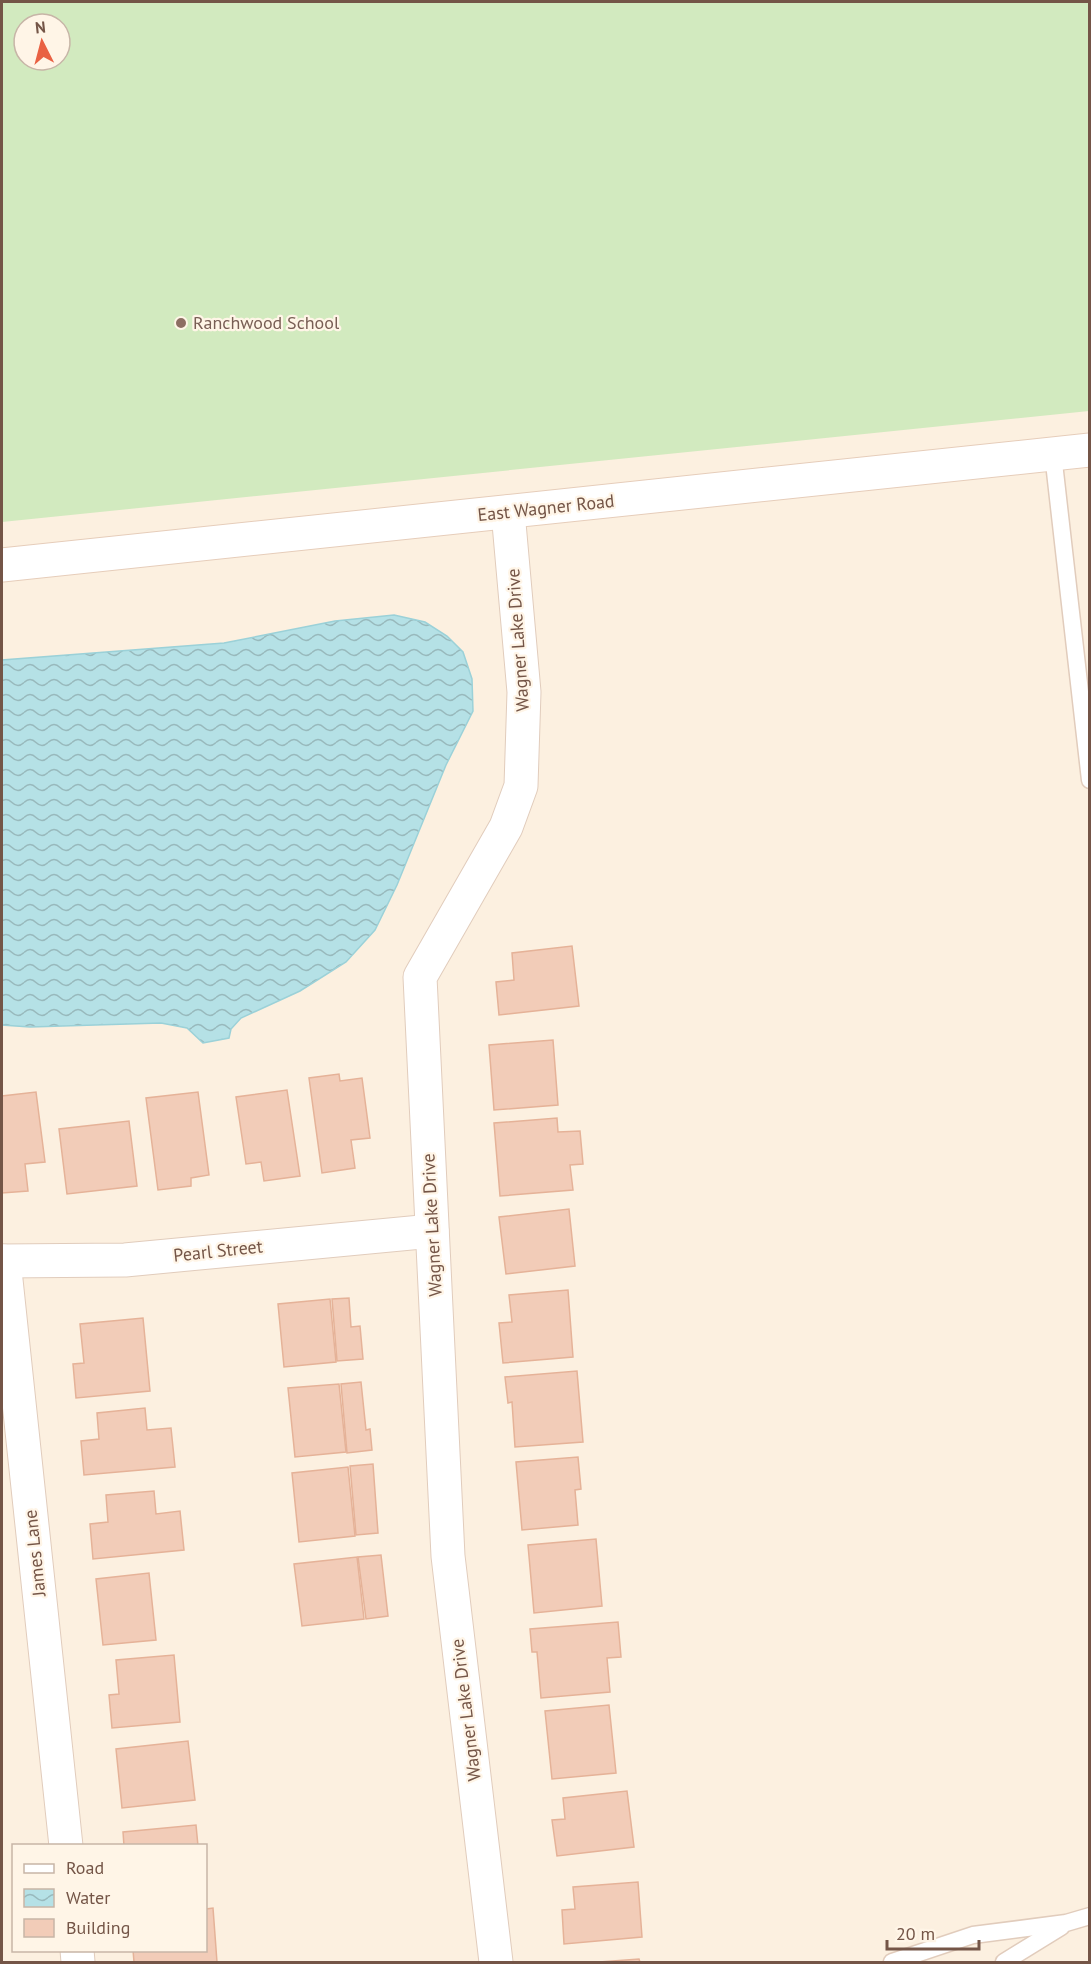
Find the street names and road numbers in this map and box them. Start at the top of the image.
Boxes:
street label: East Wagner Road [476,489,616,526]
street label: Wagner Lake Drive [501,568,534,712]
street label: Wagner Lake Drive [416,1153,447,1297]
street label: Pearl Street [172,1234,264,1267]
street label: James Lane [19,1508,51,1599]
street label: Wagner Lake Drive [445,1638,486,1783]

